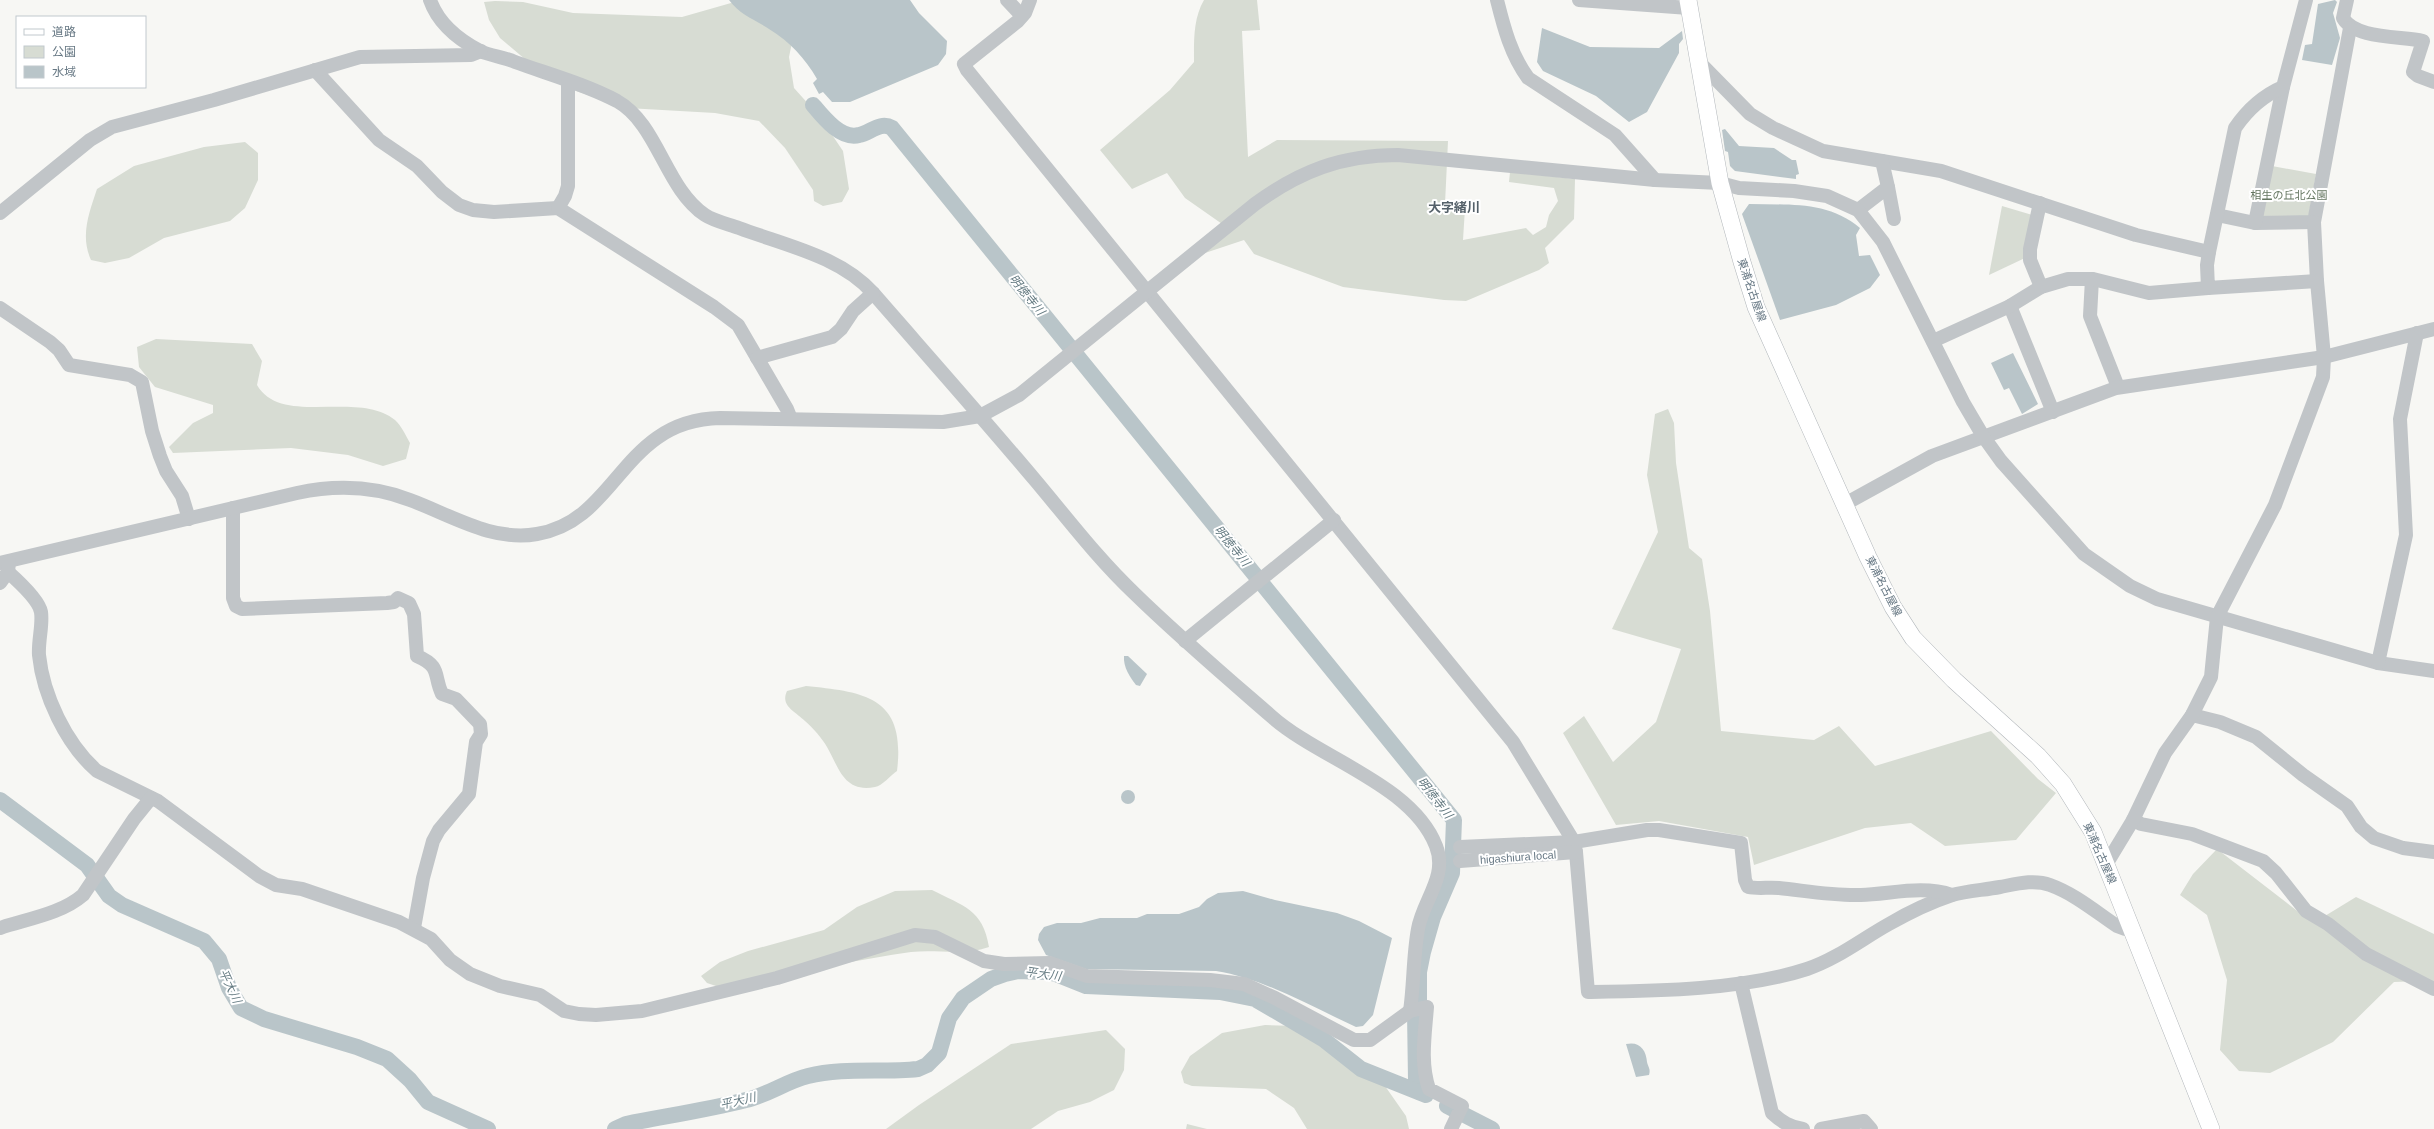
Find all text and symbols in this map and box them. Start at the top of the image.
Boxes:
legend [16,16,146,88]
text: 道路 [52,25,76,39]
text: 公園 [52,45,76,59]
text: 水域 [52,65,76,79]
park label: 相生の丘北公園 [2251,189,2328,201]
district label: 大字緒川 [1428,200,1480,215]
street label: 東浦名古屋線 [1736,257,1768,323]
water label: 明徳寺川 [1006,272,1049,320]
water label: 明徳寺川 [1211,523,1254,571]
street label: 東浦名古屋線 [1864,554,1904,618]
water label: 明徳寺川 [1415,775,1457,823]
street label: 東浦名古屋線 [2081,820,2119,886]
street label: higashiura local [1479,848,1557,866]
water label: 平大川 [1024,965,1064,984]
water label: 平大川 [216,967,245,1007]
water label: 平大川 [719,1090,759,1112]

